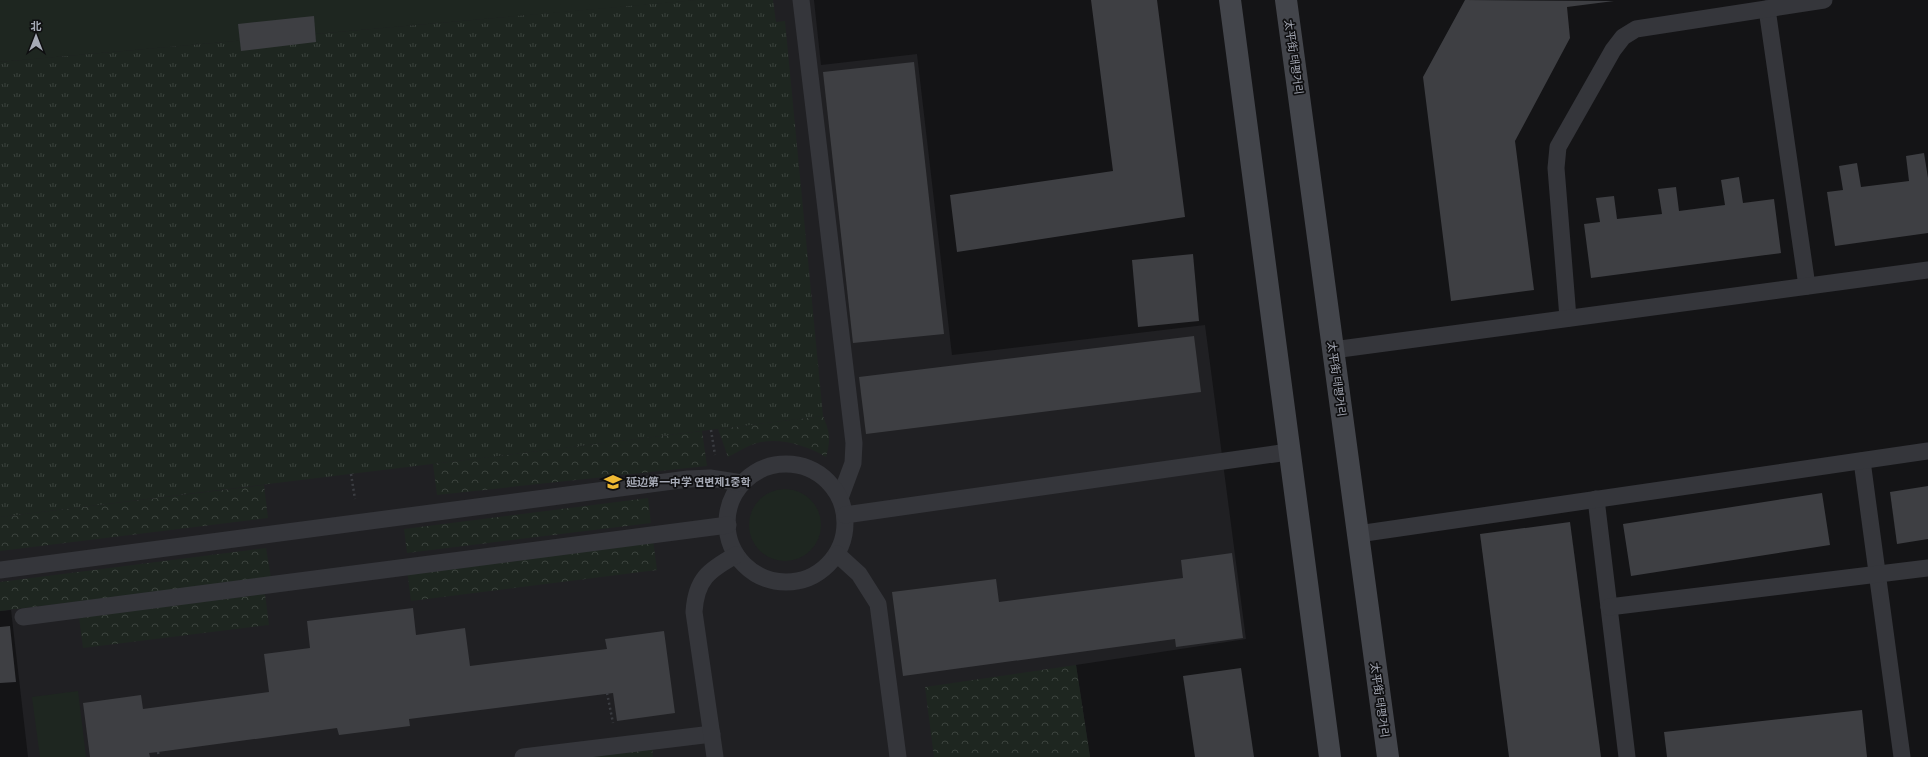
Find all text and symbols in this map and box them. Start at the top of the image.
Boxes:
north arrow [16,16,56,56]
text: 北 [31,19,42,34]
street label: 太平街 태평거리 [1281,19,1306,96]
street label: 太平街 태평거리 [1324,341,1349,418]
school or university icon: 延边第一中学 연변제1중학 [603,472,623,492]
place label: 延边第一中学 연변제1중학 [626,475,751,490]
street label: 太平街 태평거리 [1367,662,1392,739]

